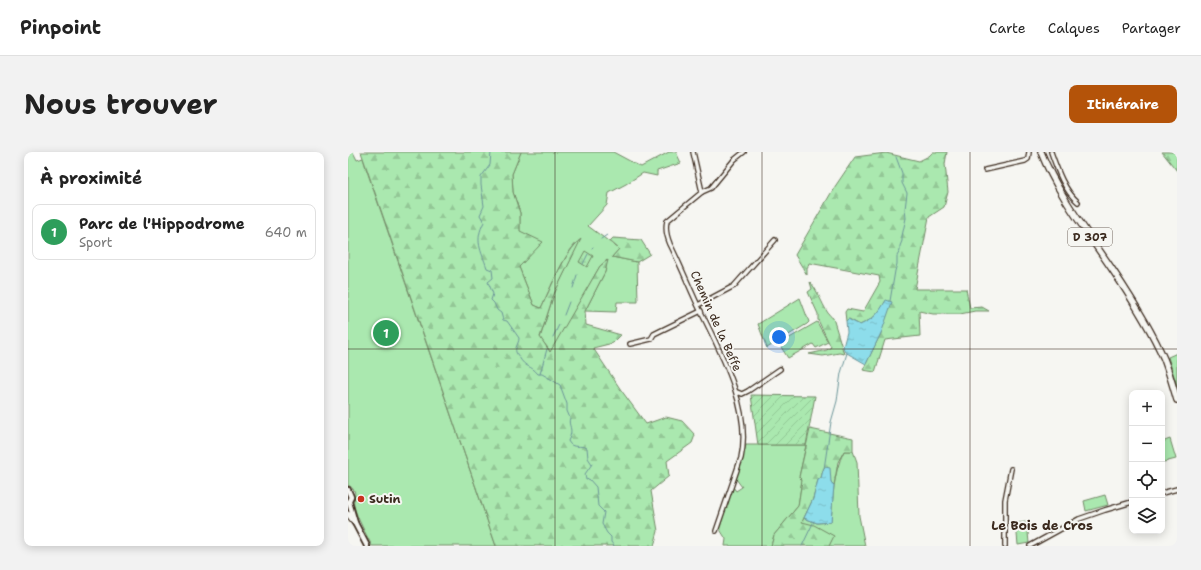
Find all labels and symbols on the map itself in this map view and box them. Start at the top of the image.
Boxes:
road number: D 307 [1068,228,1112,246]
street label: Chemin de la Beffe [687,268,745,374]
pin: 1 [373,318,399,348]
your location [769,327,789,347]
place label: Sutin [369,491,401,507]
marker: Sutin [356,494,366,504]
district label: Le Bois de Cros [991,517,1093,534]

